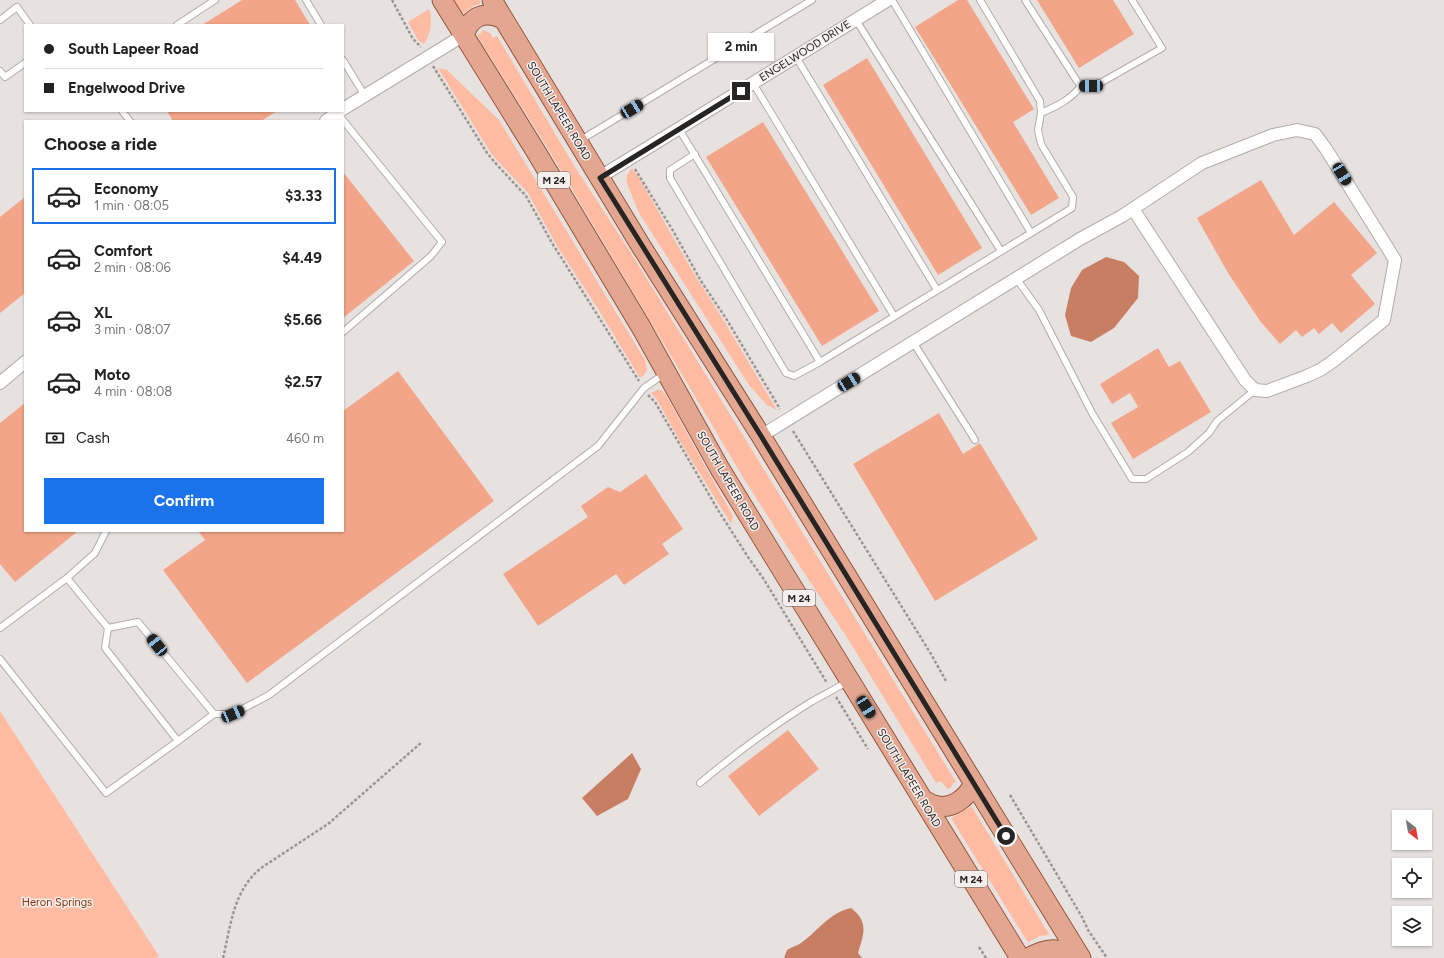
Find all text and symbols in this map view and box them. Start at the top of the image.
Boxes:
street label: ENGELWOOD DRIVE [757,18,853,84]
callout: 2 min [708,33,774,61]
text: 2 min [725,39,757,54]
text: South Lapeer Road [68,40,199,58]
street label: SOUTH LAPEER ROAD [524,59,594,163]
text: Engelwood Drive [68,79,185,97]
car [1079,80,1103,92]
route end [732,82,750,100]
car [619,98,645,120]
text: Choose a ride [44,133,157,155]
car [1331,161,1353,187]
road number: M 24 [538,172,570,188]
icon: car [46,178,82,214]
text: Economy [94,180,159,198]
text: $3.33 [285,187,322,205]
text: 1 min · 08:05 [94,198,169,213]
icon: car [46,240,82,276]
text: Comfort [94,242,153,260]
text: $4.49 [282,249,322,267]
text: 2 min · 08:06 [94,260,171,275]
icon: car [46,302,82,338]
text: XL [94,304,112,322]
text: $5.66 [284,311,322,329]
text: 3 min · 08:07 [94,322,170,337]
icon: car [46,364,82,400]
text: Moto [94,366,130,384]
car [836,371,862,393]
text: $2.57 [284,373,322,391]
text: 4 min · 08:08 [94,384,172,399]
icon: cash [44,427,66,449]
text: Cash [76,429,110,447]
street label: SOUTH LAPEER ROAD [694,429,762,533]
text: 460 m [286,431,324,446]
button: Confirm [44,478,324,524]
road number: M 24 [783,590,815,606]
car [145,632,169,658]
car [855,694,877,720]
car [220,704,246,724]
street label: SOUTH LAPEER ROAD [874,726,944,830]
north arrow [1392,810,1432,850]
map controls [1392,810,1432,946]
route start [997,827,1015,845]
button: locate [1392,858,1432,898]
road number: M 24 [955,871,987,887]
park label: Heron Springs [22,896,92,909]
button: layers [1392,906,1432,946]

